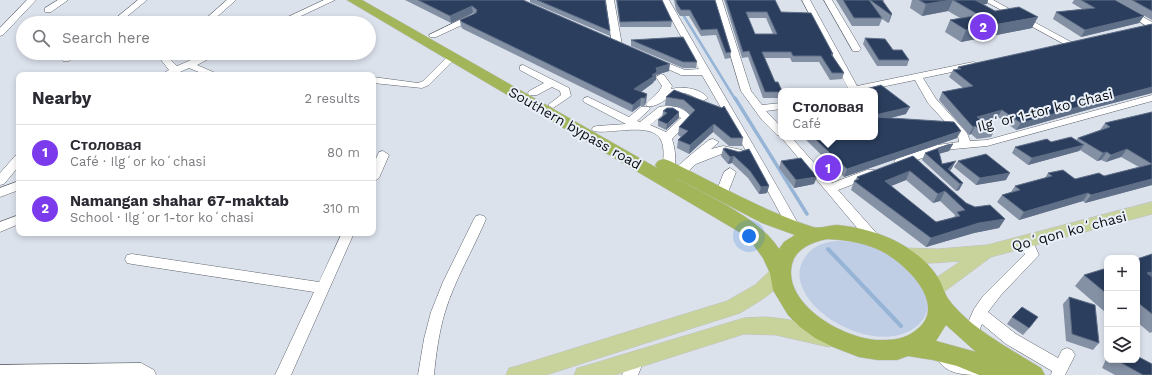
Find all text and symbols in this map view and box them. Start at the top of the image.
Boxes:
pin: 2 [970,12,996,42]
search box [16,16,376,60]
icon: search [30,27,52,49]
text: Search here [62,29,150,47]
street label: Southern bypass road [506,83,644,173]
street label: Ilgʻor 1-tor koʻchasi [976,85,1114,135]
text: Nearby [32,88,91,108]
popup [778,88,878,140]
text: 2 results [305,91,360,106]
text: Столовая [792,98,864,116]
text: Café [792,116,821,131]
text: Столовая [70,136,141,154]
text: 1 [42,145,48,160]
text: 80 m [327,145,360,160]
pin: 1 [815,153,841,183]
text: Café · Ilgʻor koʻchasi [70,154,206,169]
text: Namangan shahar 67-maktab [70,192,289,210]
text: 2 [41,201,49,216]
text: 310 m [322,201,360,216]
street label: Qoʻqon koʻchasi [1010,208,1128,254]
text: School · Ilgʻor 1-tor koʻchasi [70,210,254,225]
your location [739,226,759,246]
map controls [1104,255,1140,363]
button: + [1104,255,1140,291]
button: − [1104,291,1140,327]
button: layers [1104,327,1140,363]

